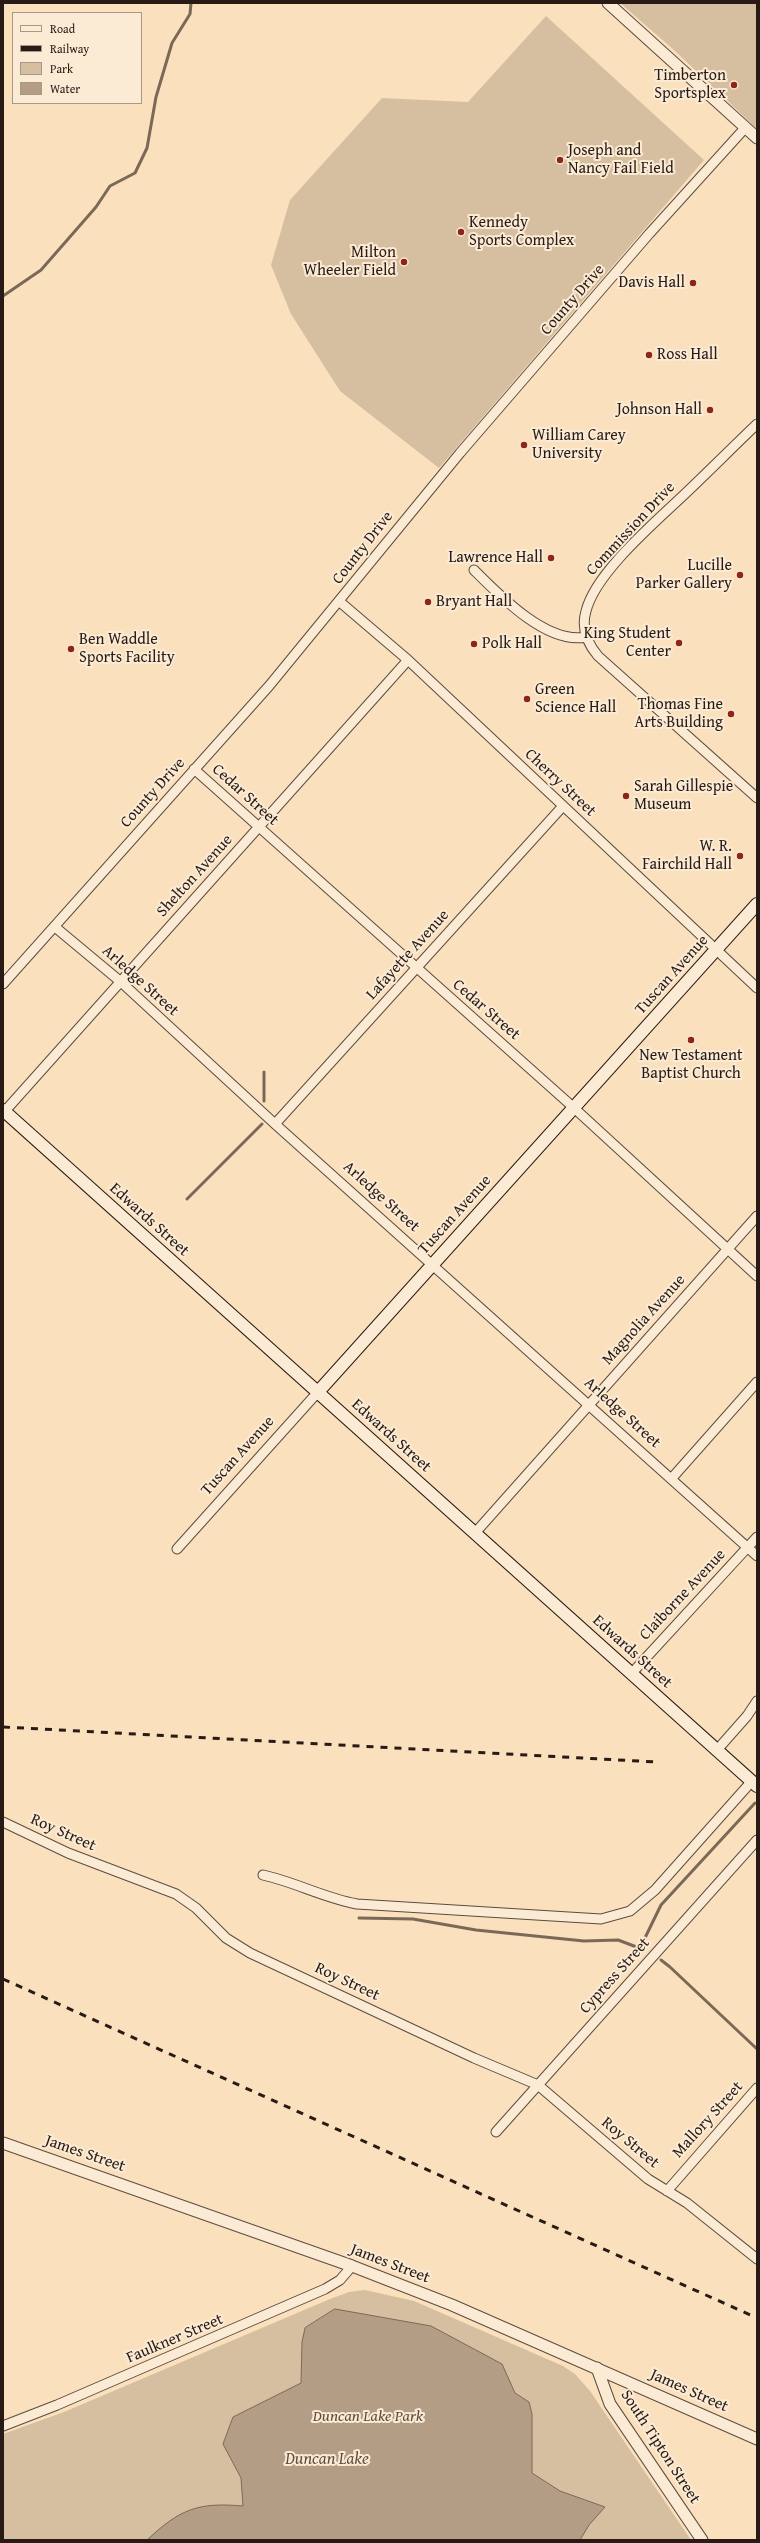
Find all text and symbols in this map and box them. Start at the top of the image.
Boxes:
legend [12,12,142,104]
text: Road [50,20,75,37]
text: Railway [50,40,89,57]
text: Park [50,60,73,77]
place label: Timberton Sportsplex [654,66,726,104]
text: Water [50,80,80,97]
marker: Timberton Sportsplex [729,80,739,90]
place label: Joseph and Nancy Fail Field [568,141,674,179]
marker: Joseph and Nancy Fail Field [555,155,565,165]
place label: Kennedy Sports Complex [469,213,574,251]
marker: Kennedy Sports Complex [456,227,466,237]
place label: Milton Wheeler Field [303,243,396,281]
marker: Milton Wheeler Field [399,257,409,267]
street label: County Drive [537,261,609,339]
place label: Davis Hall [618,273,685,293]
marker: Davis Hall [688,278,698,288]
place label: Ross Hall [657,345,718,365]
marker: Ross Hall [644,350,654,360]
place label: Johnson Hall [617,400,702,420]
marker: Johnson Hall [705,405,715,415]
place label: William Carey University [532,426,626,464]
marker: William Carey University [519,440,529,450]
street label: Commission Drive [583,478,679,580]
street label: County Drive [328,508,398,588]
place label: Lawrence Hall [448,548,543,568]
marker: Lawrence Hall [546,553,556,563]
place label: Lucille Parker Gallery [636,556,732,594]
marker: Lucille Parker Gallery [735,570,745,580]
place label: Bryant Hall [436,592,512,612]
marker: Bryant Hall [423,597,433,607]
place label: King Student Center [584,624,671,662]
place label: Ben Waddle Sports Facility [79,630,175,668]
place label: Polk Hall [482,634,542,654]
marker: King Student Center [674,638,684,648]
marker: Polk Hall [469,639,479,649]
marker: Ben Waddle Sports Facility [66,644,76,654]
place label: Green Science Hall [535,680,616,718]
marker: Green Science Hall [522,694,532,704]
place label: Thomas Fine Arts Building [634,695,723,733]
marker: Thomas Fine Arts Building [726,709,736,719]
street label: Cherry Street [520,745,600,821]
street label: County Drive [117,754,189,832]
street label: Cedar Street [208,760,282,830]
place label: Sarah Gillespie Museum [634,777,733,815]
marker: Sarah Gillespie Museum [621,791,631,801]
street label: Shelton Avenue [153,831,237,921]
place label: W. R. Fairchild Hall [642,837,732,875]
marker: W. R. Fairchild Hall [735,851,745,861]
street label: Lafayette Avenue [362,906,454,1004]
street label: Tuscan Avenue [631,931,713,1019]
street label: Arledge Street [98,942,182,1020]
street label: Cedar Street [448,976,524,1044]
marker: New Testament Baptist Church [686,1035,696,1045]
place label: New Testament Baptist Church [639,1046,743,1084]
street label: Arledge Street [339,1158,423,1236]
street label: Tuscan Avenue [414,1171,496,1259]
street label: Edwards Street [105,1179,193,1261]
street label: Magnolia Avenue [598,1271,690,1369]
street label: Arledge Street [580,1374,664,1452]
street label: Edwards Street [347,1395,435,1477]
street label: Tuscan Avenue [197,1412,279,1500]
street label: Claiborne Avenue [636,1546,730,1644]
street label: Edwards Street [588,1611,676,1693]
street label: Roy Street [27,1810,99,1856]
street label: Cypress Street [576,1934,654,2018]
street label: Roy Street [312,1959,382,2005]
street label: Mallory Street [669,2078,747,2162]
street label: Roy Street [597,2113,663,2173]
street label: James Street [42,2131,128,2177]
street label: James Street [348,2240,432,2288]
street label: Faulkner Street [124,2310,226,2368]
street label: James Street [647,2365,731,2417]
street label: South Tipton Street [616,2387,704,2507]
park label: Duncan Lake Park [313,2407,423,2427]
water label: Duncan Lake [285,2450,369,2470]

